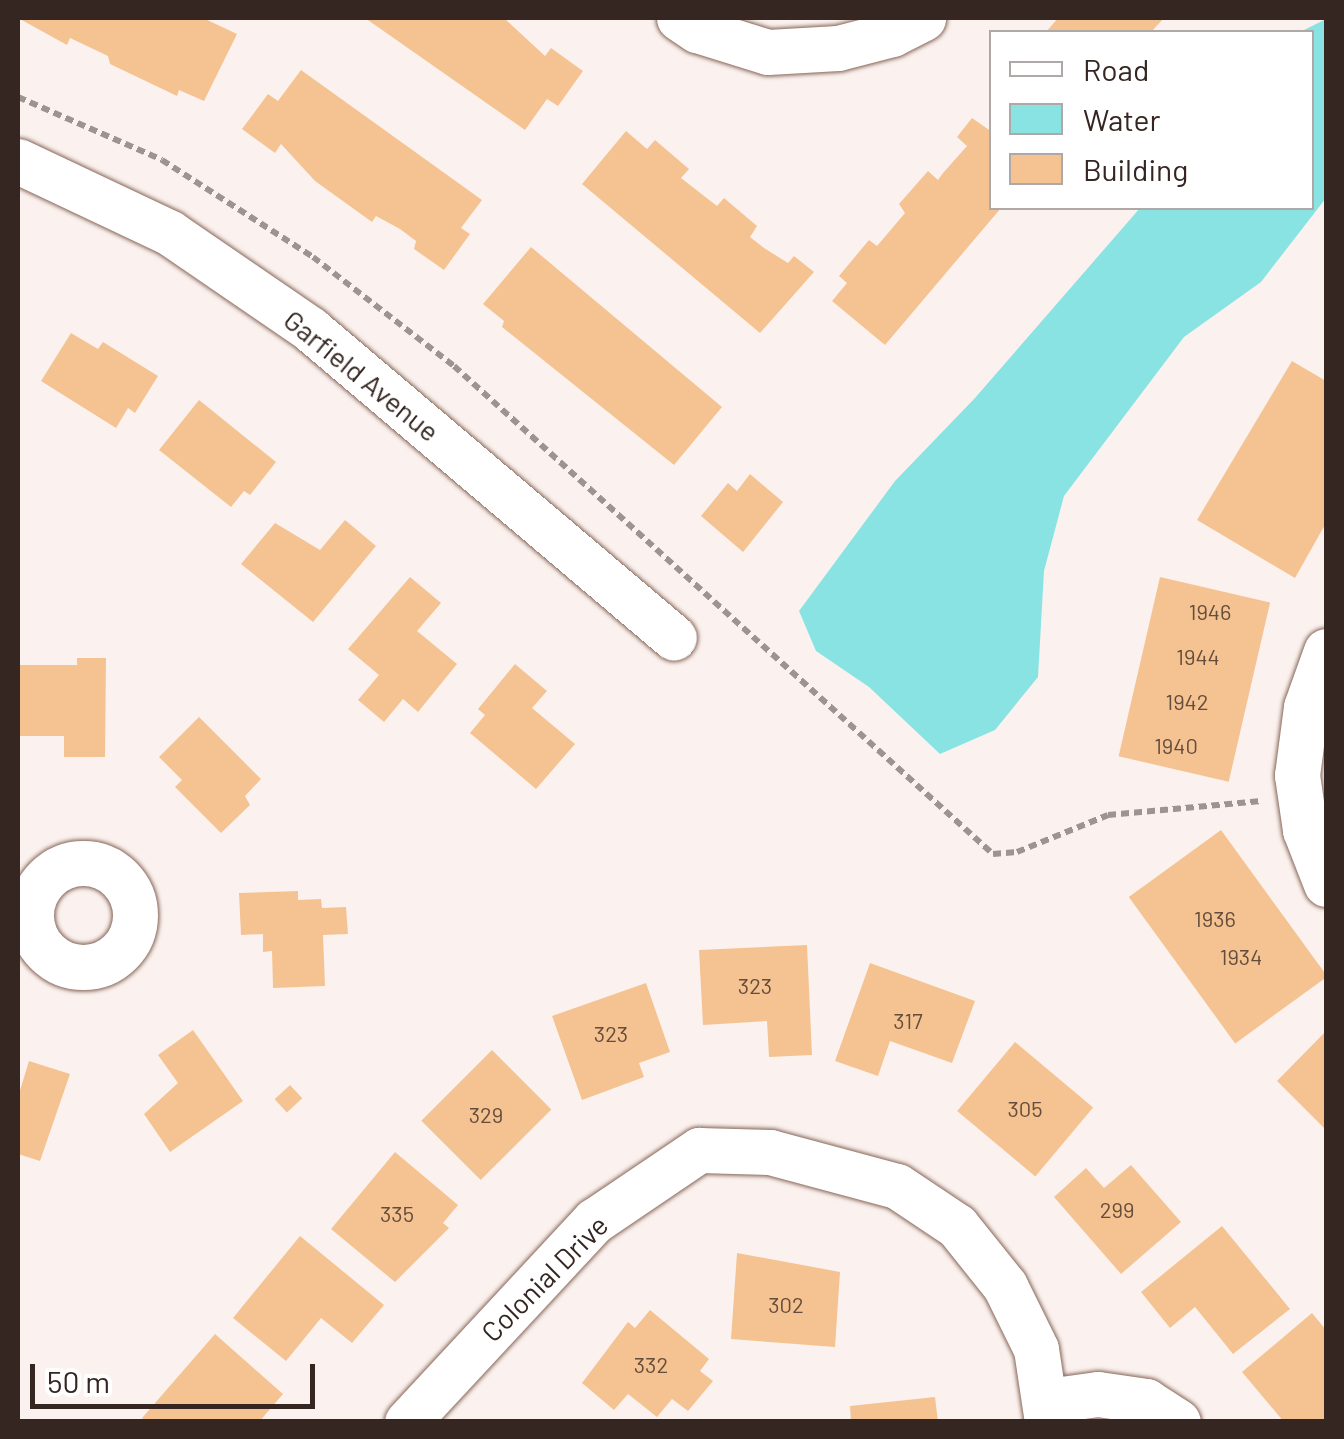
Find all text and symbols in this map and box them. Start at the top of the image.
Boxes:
legend [989,30,1314,210]
text: Road [1083,51,1149,87]
text: Water [1083,101,1161,137]
text: Building [1083,151,1188,187]
street label: Garfield Avenue [278,302,446,448]
house number: 1946 [1189,599,1231,625]
house number: 1944 [1176,644,1220,670]
house number: 1942 [1165,689,1209,715]
house number: 1940 [1154,733,1198,759]
house number: 1936 [1194,906,1236,932]
house number: 1934 [1220,944,1262,970]
house number: 323 [738,973,772,999]
house number: 317 [893,1008,923,1034]
house number: 323 [594,1021,628,1047]
house number: 305 [1007,1096,1043,1122]
house number: 329 [469,1102,503,1128]
house number: 299 [1100,1197,1134,1223]
house number: 335 [380,1201,414,1227]
street label: Colonial Drive [474,1208,614,1348]
house number: 302 [768,1292,804,1318]
scale bar [35,1344,320,1406]
house number: 332 [634,1352,668,1378]
text: 50 m [47,1363,110,1399]

